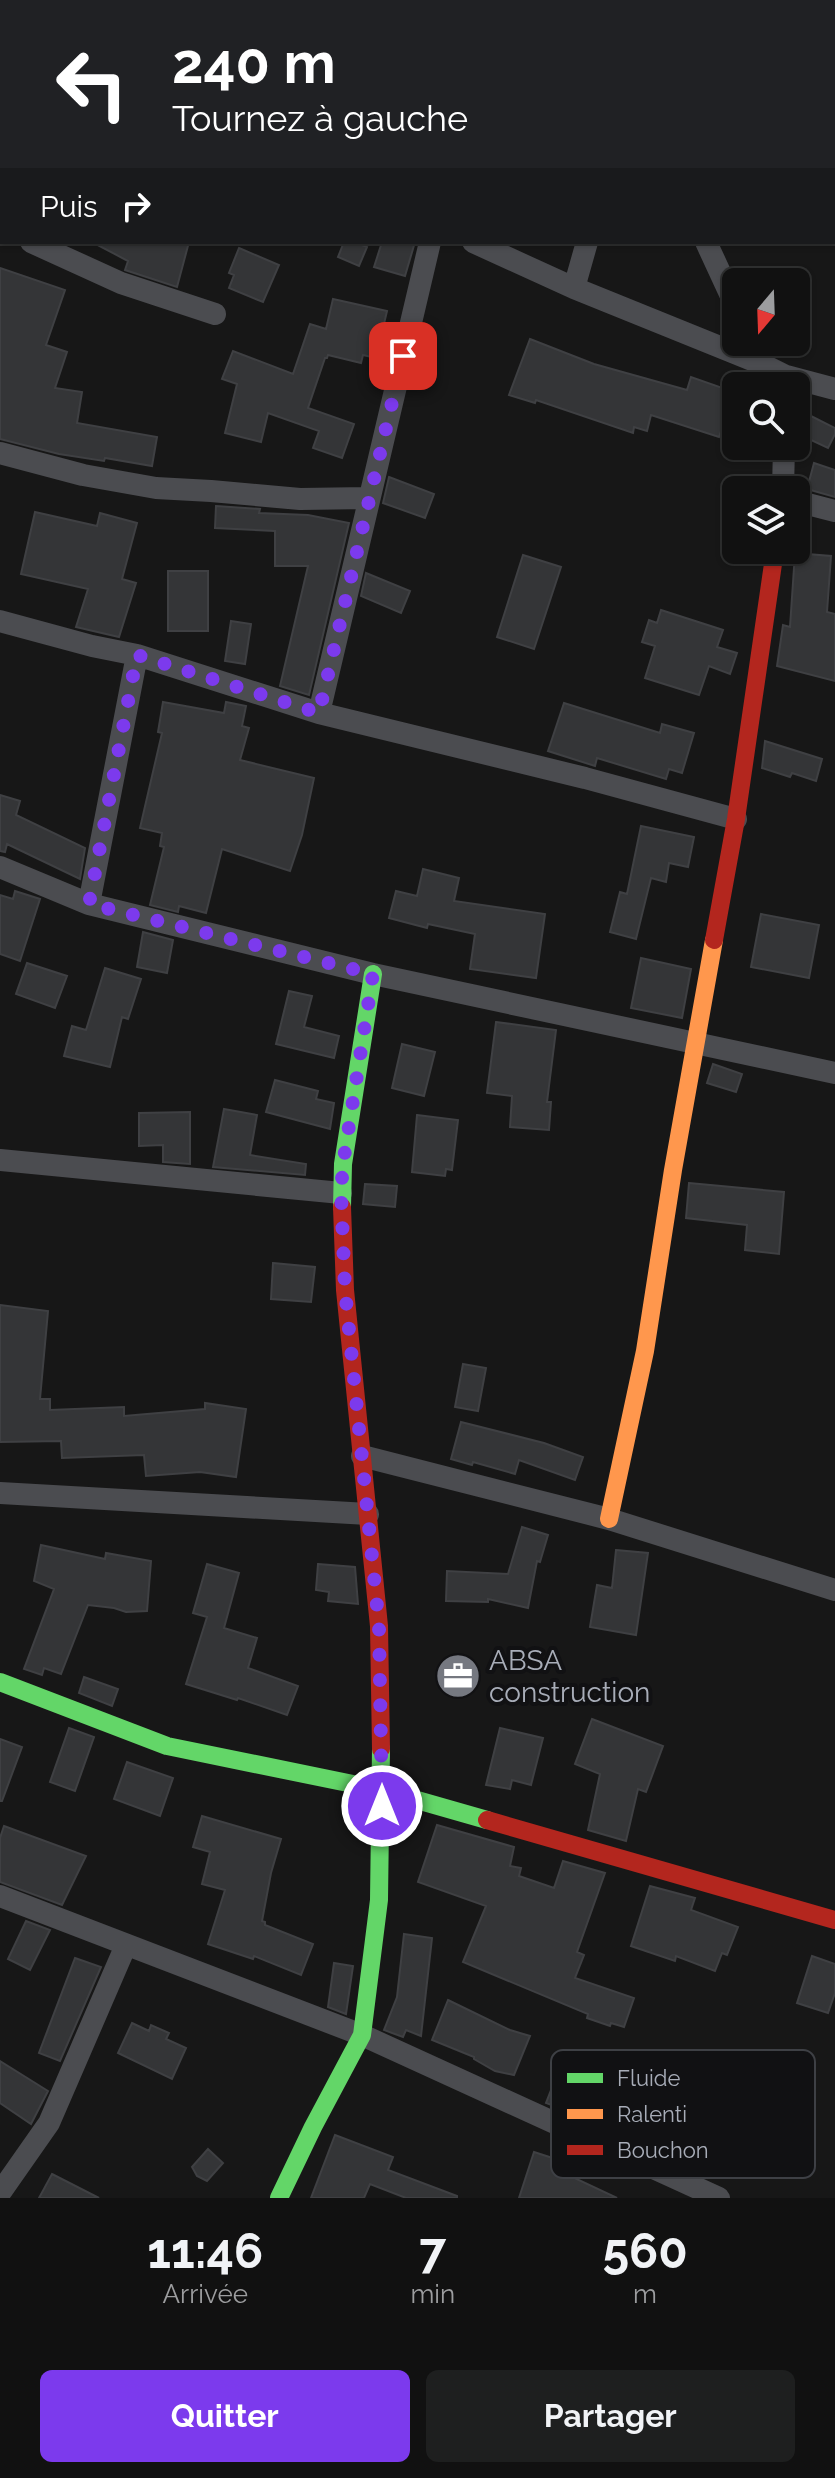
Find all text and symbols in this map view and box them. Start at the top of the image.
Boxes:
text: 240 m [172,30,336,96]
icon: left [40,32,144,136]
text: Tournez à gauche [172,97,468,139]
icon: right [114,184,158,228]
text: Puis [40,189,98,224]
north arrow [722,268,810,356]
map controls [722,268,810,564]
pin [369,322,437,390]
icon: arrive [381,334,425,378]
button: search [722,372,810,460]
button: layers [722,476,810,564]
place label: ABSA construction [489,1644,650,1709]
office icon: ABSA construction [434,1652,482,1700]
position arrow [340,1764,424,1848]
legend [551,2050,815,2178]
text: Fluide [617,2065,680,2091]
text: Ralenti [617,2101,687,2127]
text: Bouchon [617,2137,709,2163]
text: 11:46 [147,2223,263,2279]
text: 7 [419,2223,446,2279]
text: 560 [602,2223,688,2279]
text: Arrivée [163,2279,248,2309]
text: min [410,2279,455,2309]
text: m [633,2279,657,2309]
button: Quitter [40,2370,410,2462]
button: Partager [426,2370,795,2462]

